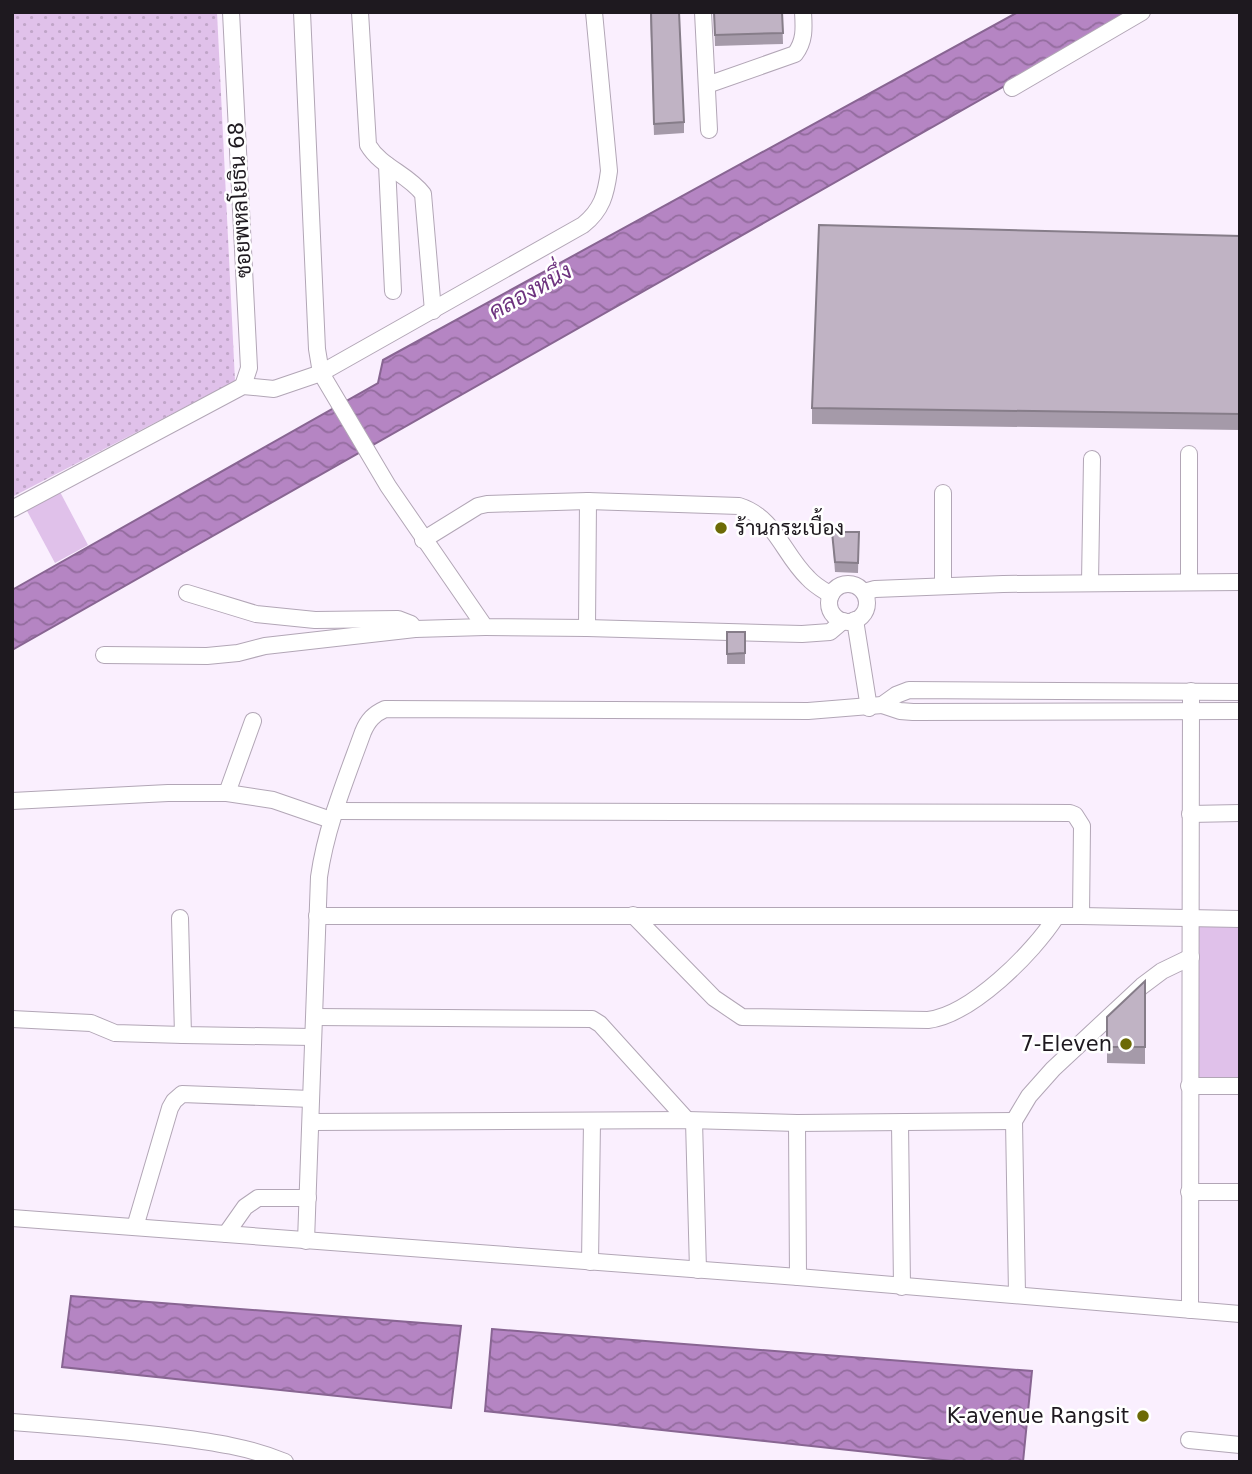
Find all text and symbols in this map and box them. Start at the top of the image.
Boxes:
street label: ซอยพหลโยธิน 68 [223,121,256,279]
water label: คลองหนึ่ง [480,251,576,324]
place label: ร้านกระเบื้อง [735,508,844,540]
marker: ร้านกระเบื้อง [713,520,729,536]
place label: 7-Eleven [1020,1032,1112,1056]
marker: 7-Eleven [1118,1036,1134,1052]
place label: K-avenue Rangsit [947,1404,1129,1428]
marker: K-avenue Rangsit [1135,1408,1151,1424]

